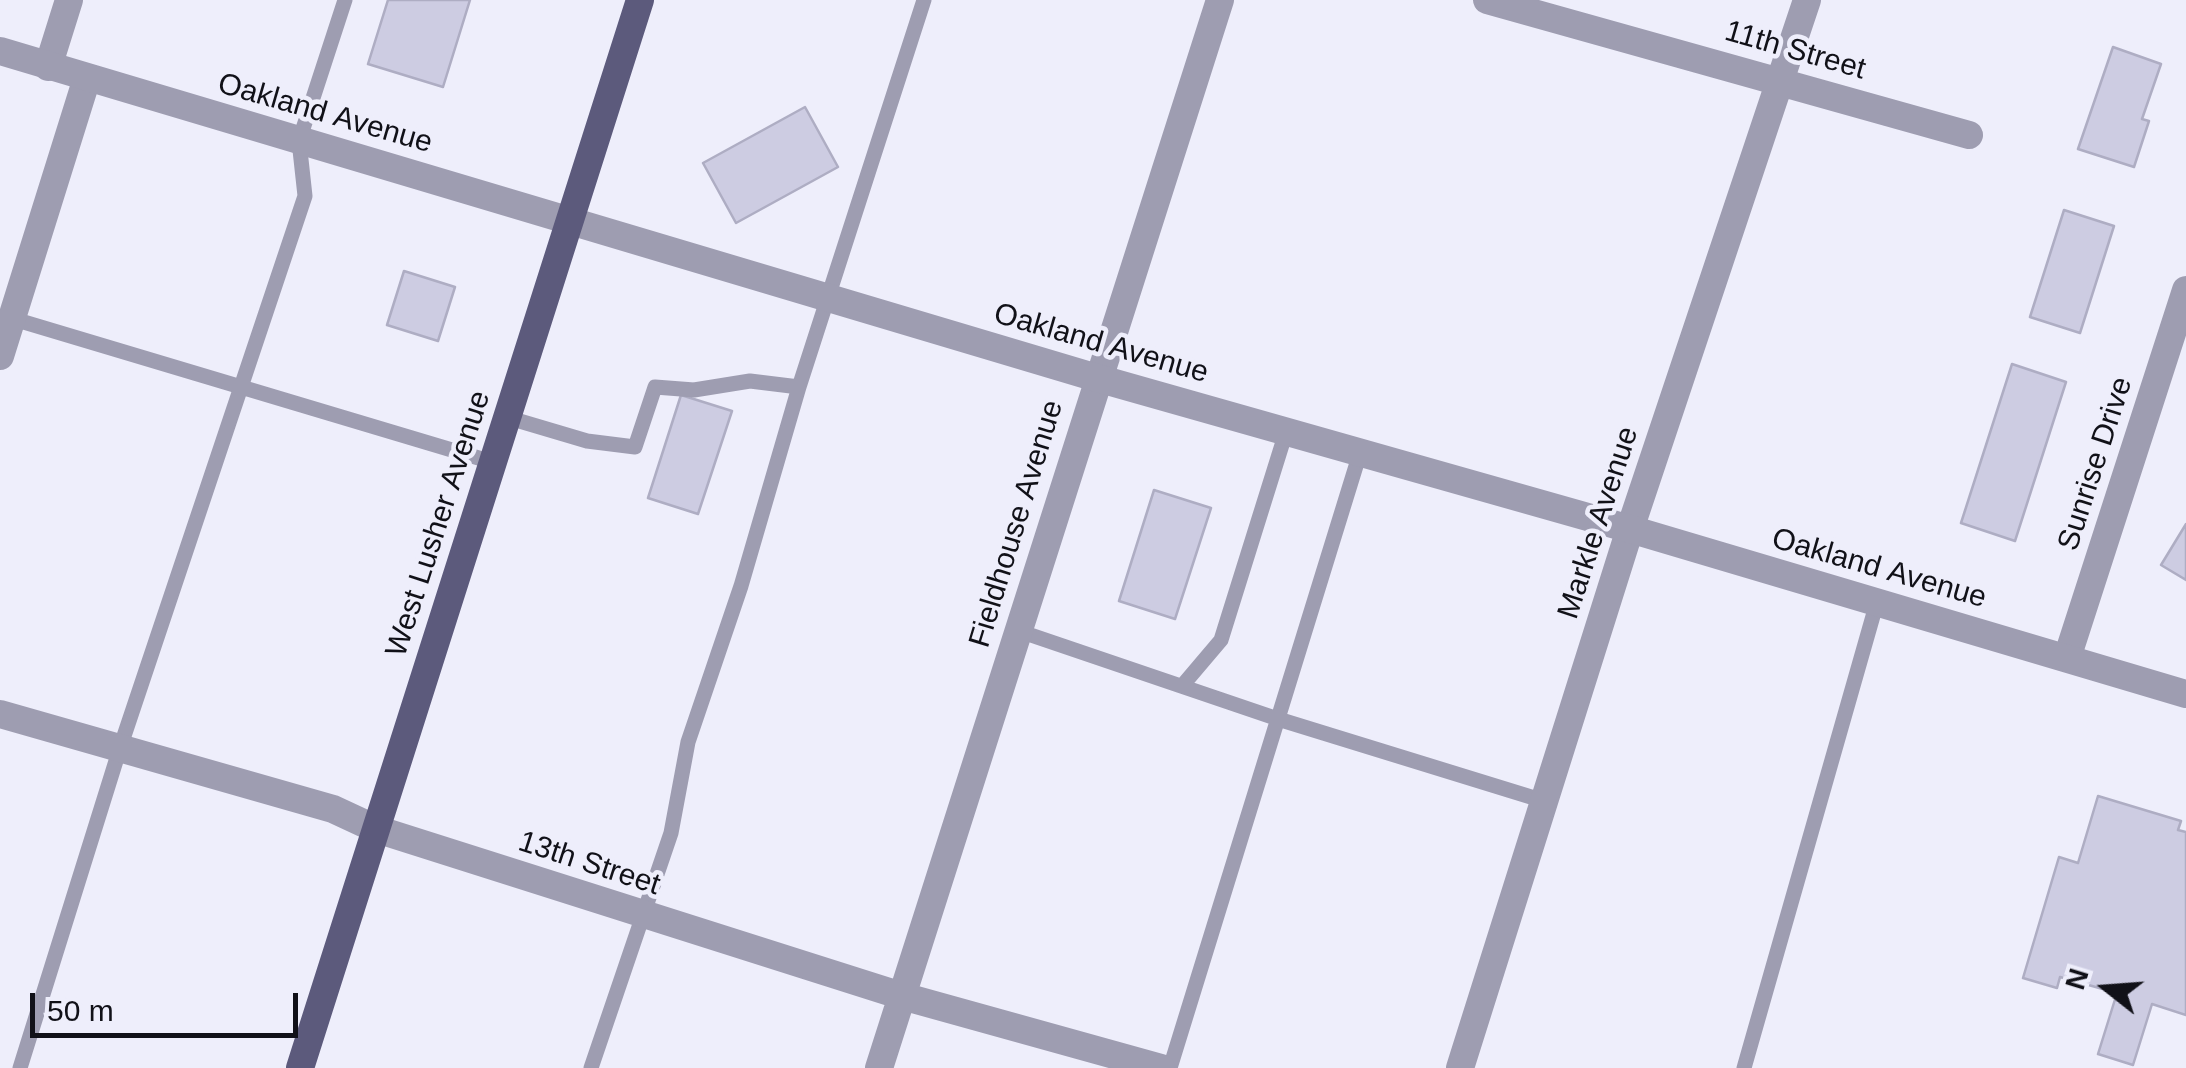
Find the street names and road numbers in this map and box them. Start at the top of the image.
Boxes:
street label: 11th Street [1721,14,1869,88]
street label: Oakland Avenue [214,66,436,162]
street label: Oakland Avenue [990,296,1212,392]
street label: Sunrise Drive [2051,373,2141,555]
street label: West Lusher Avenue [379,387,499,661]
street label: Fieldhouse Avenue [962,396,1072,652]
street label: Markle Avenue [1551,423,1647,623]
street label: Oakland Avenue [1768,521,1990,617]
street label: 13th Street [514,824,664,904]

